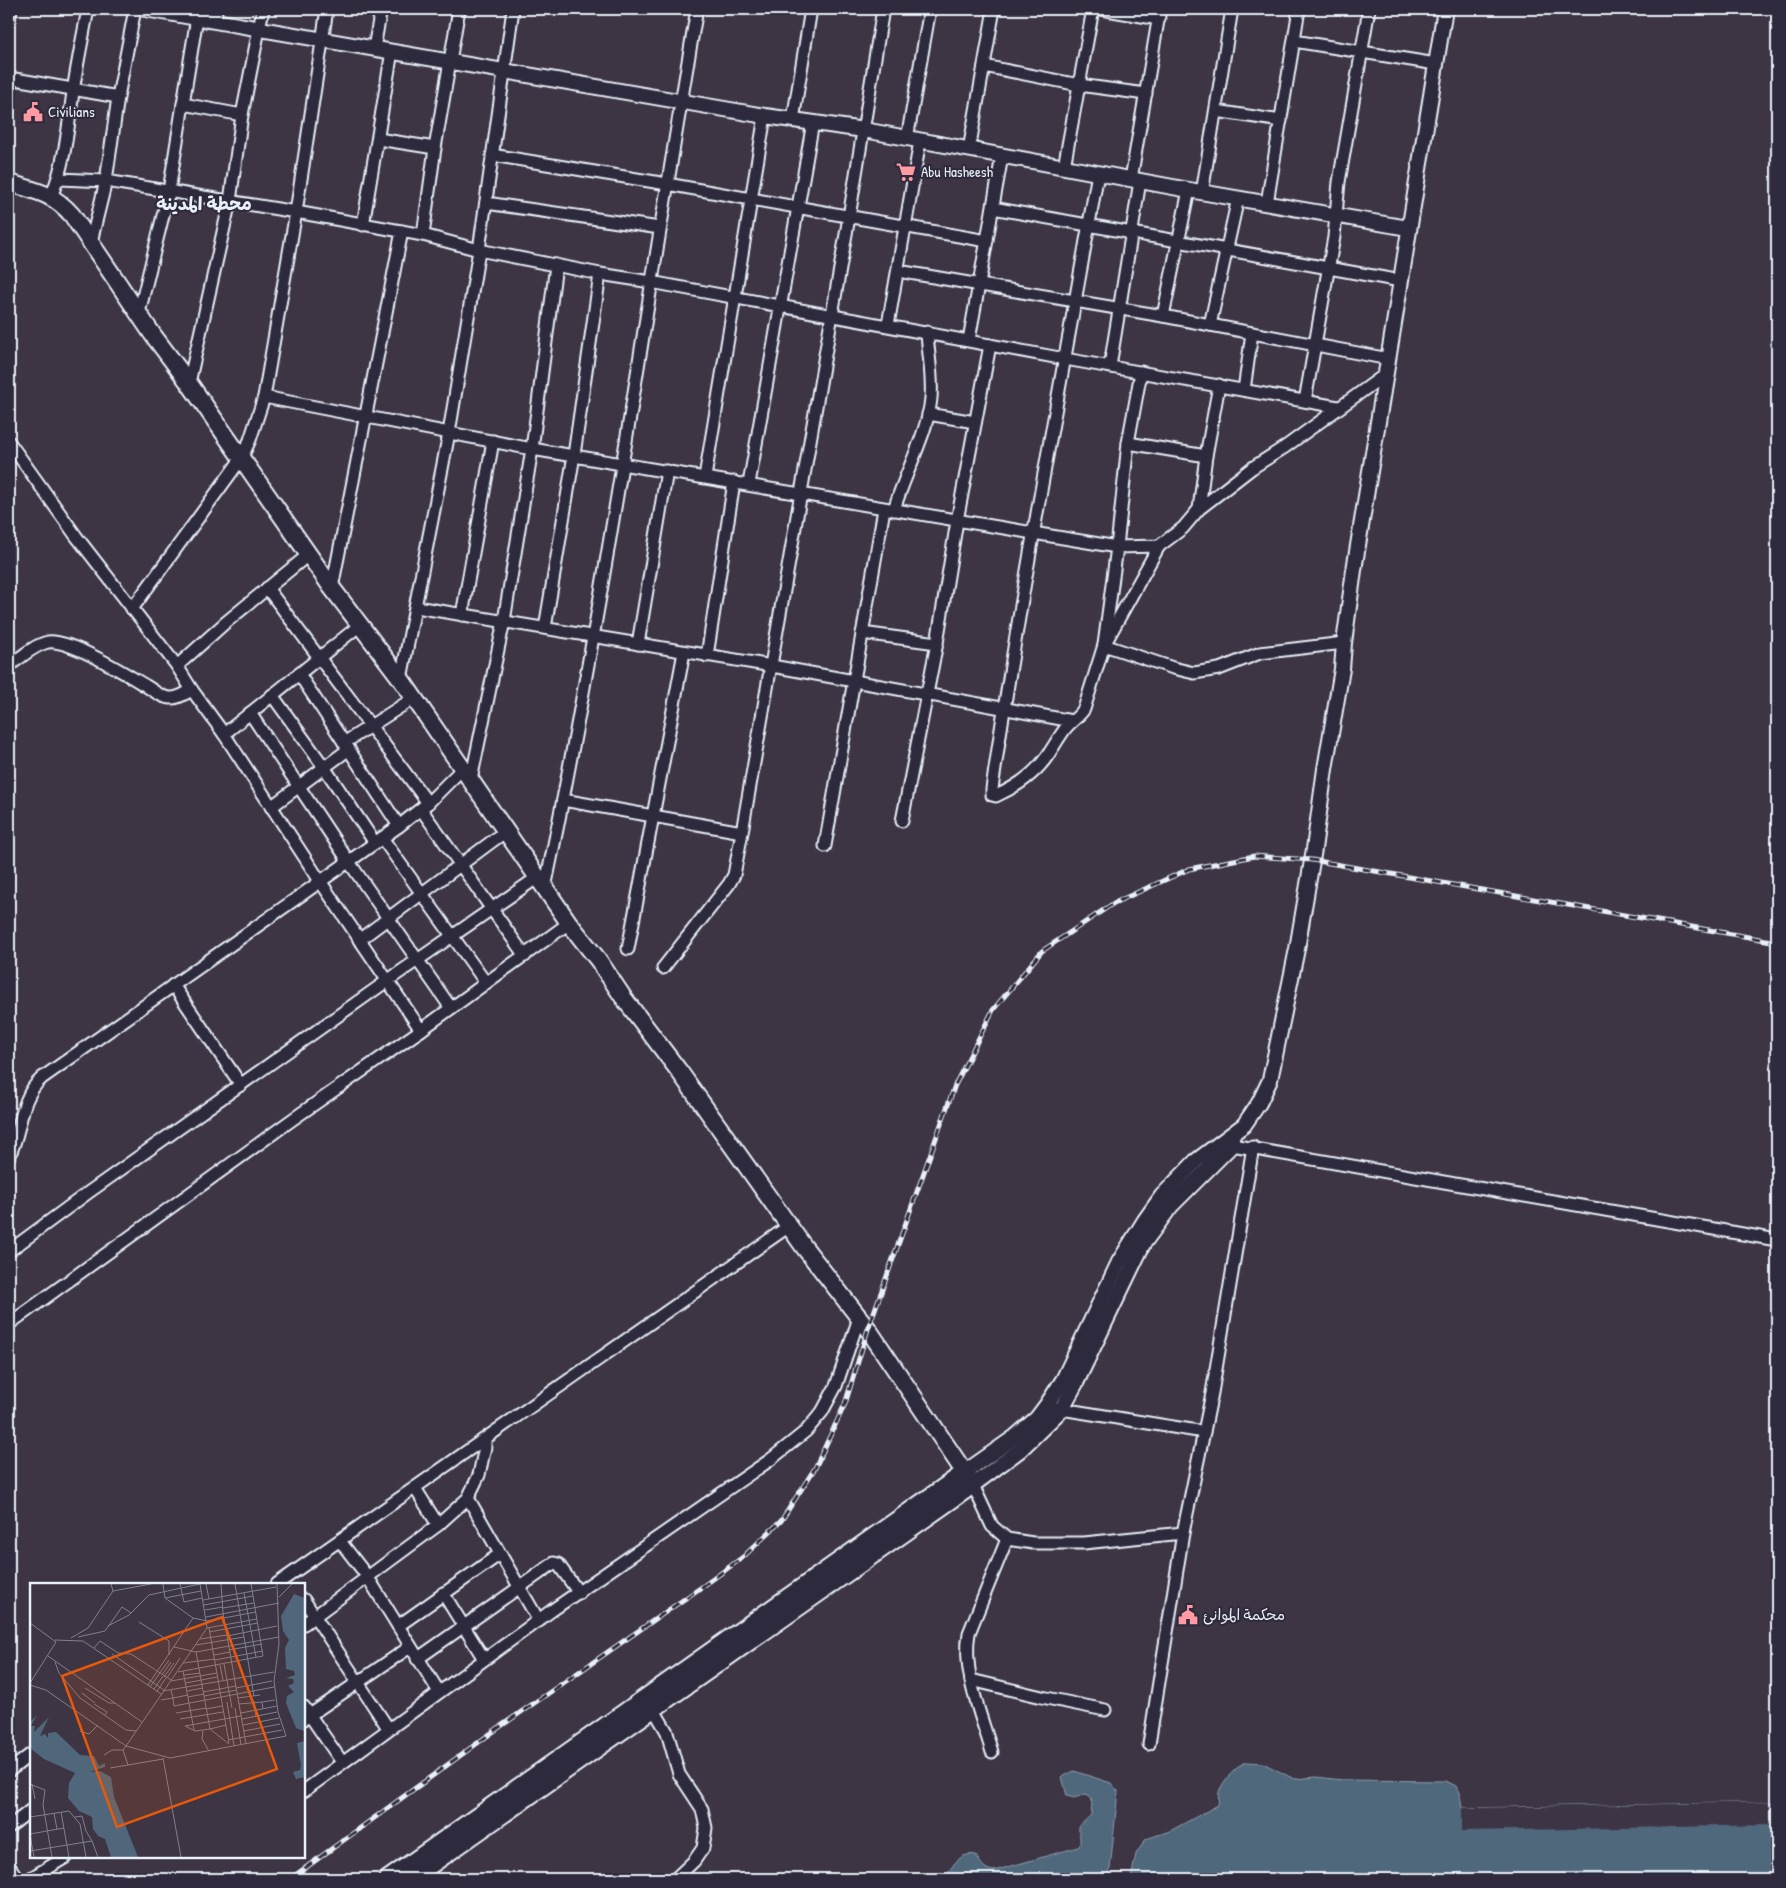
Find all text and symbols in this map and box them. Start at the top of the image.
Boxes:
public building icon: Civilians [22,101,44,123]
place label: Civilians [48,101,95,122]
supermarket icon: Abu Hasheesh [895,161,917,183]
place label: Abu Hasheesh [921,161,993,182]
district label: محطة المدينة [156,191,252,216]
inset map [30,1583,305,1858]
public building icon: محكمة الموانئ [1177,1604,1199,1626]
place label: محكمة الموانئ [1203,1604,1285,1625]

